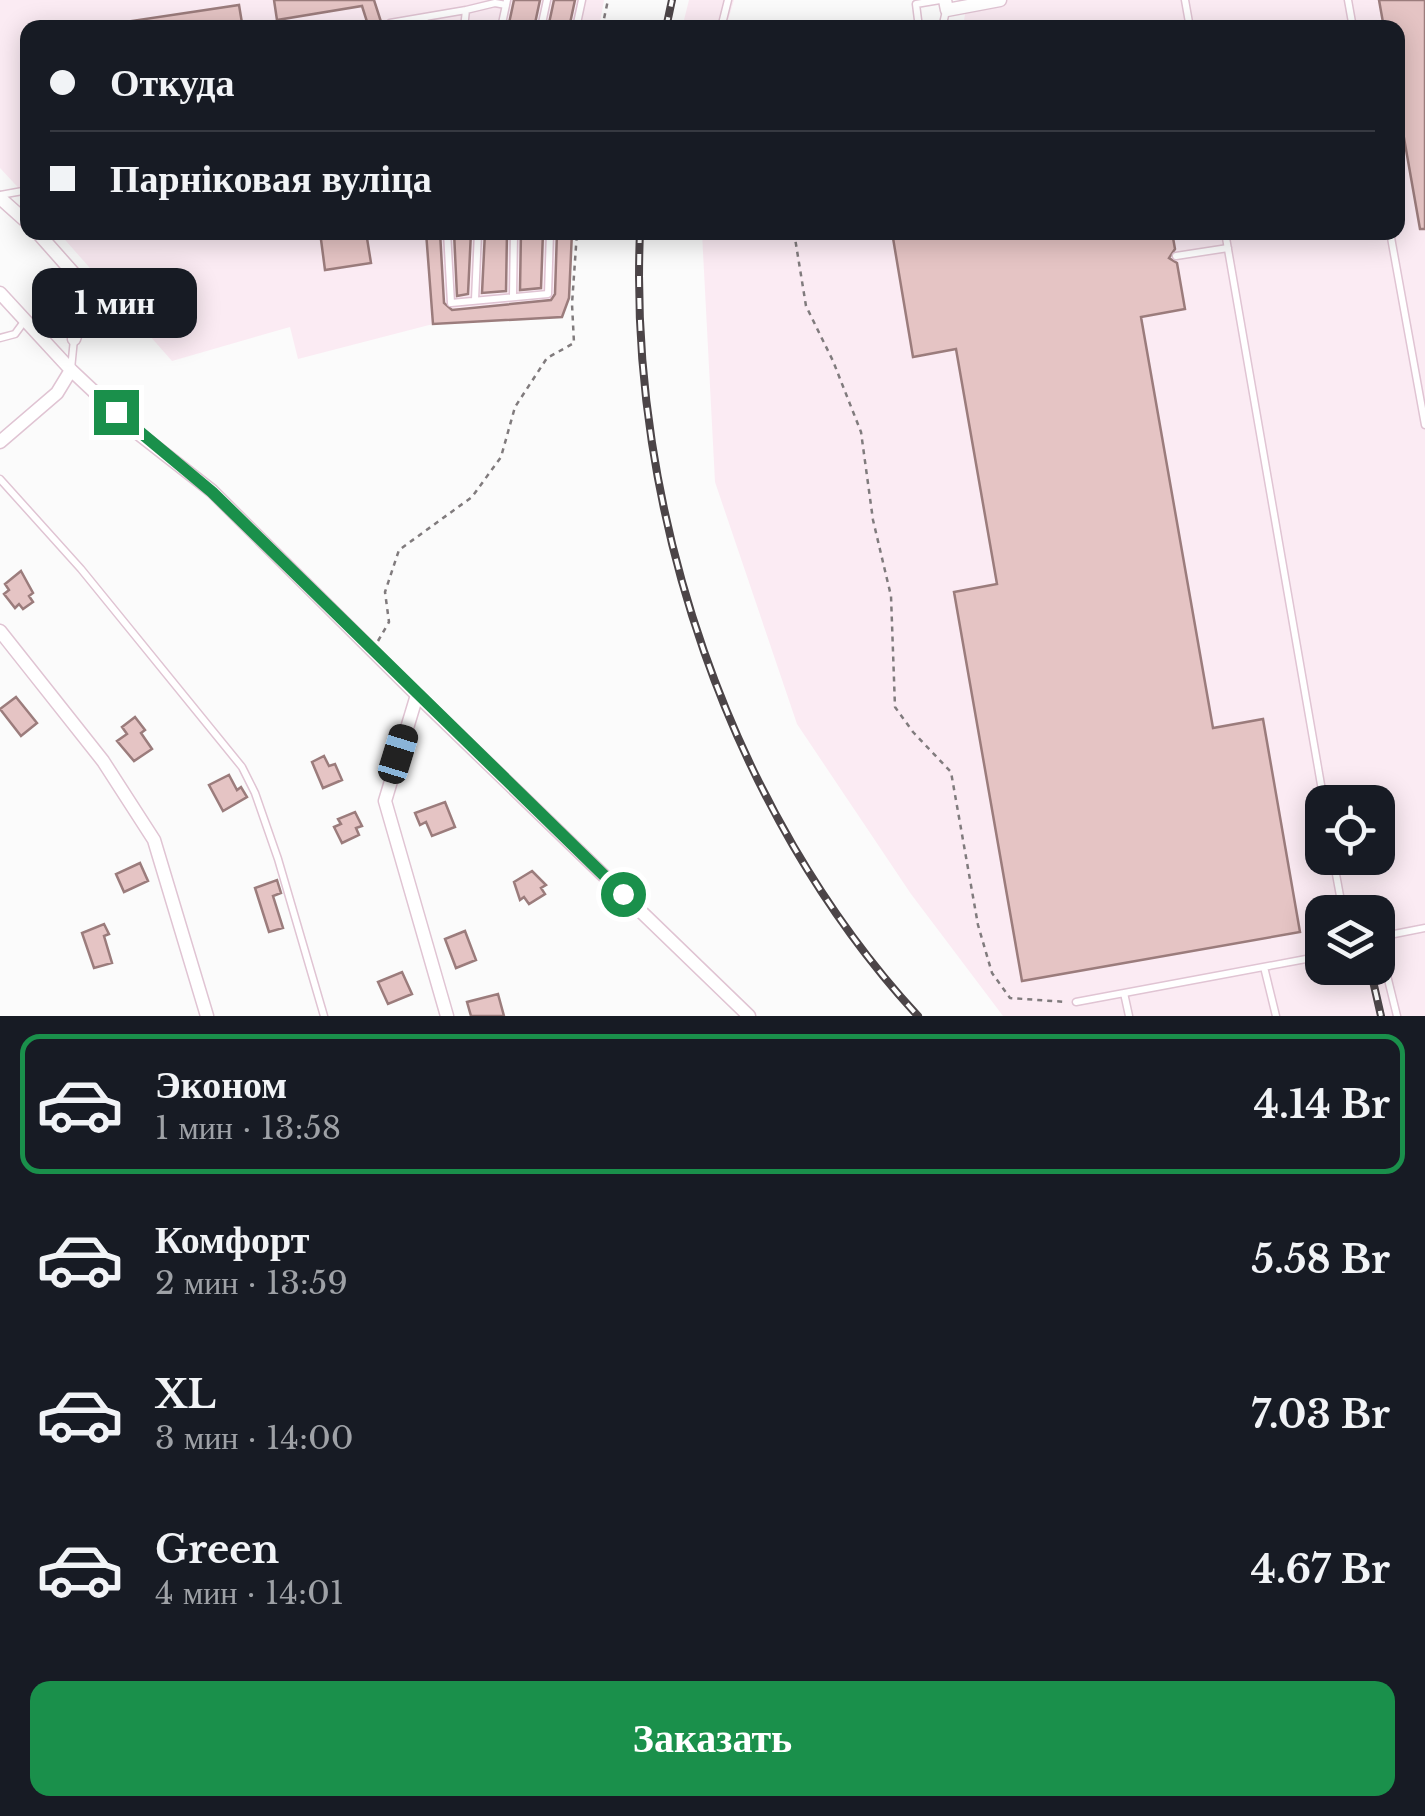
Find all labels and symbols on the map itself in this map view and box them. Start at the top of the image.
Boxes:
callout: 1 мин [34,267,198,337]
route end [94,390,139,435]
car [375,721,421,787]
route start [601,872,646,917]

